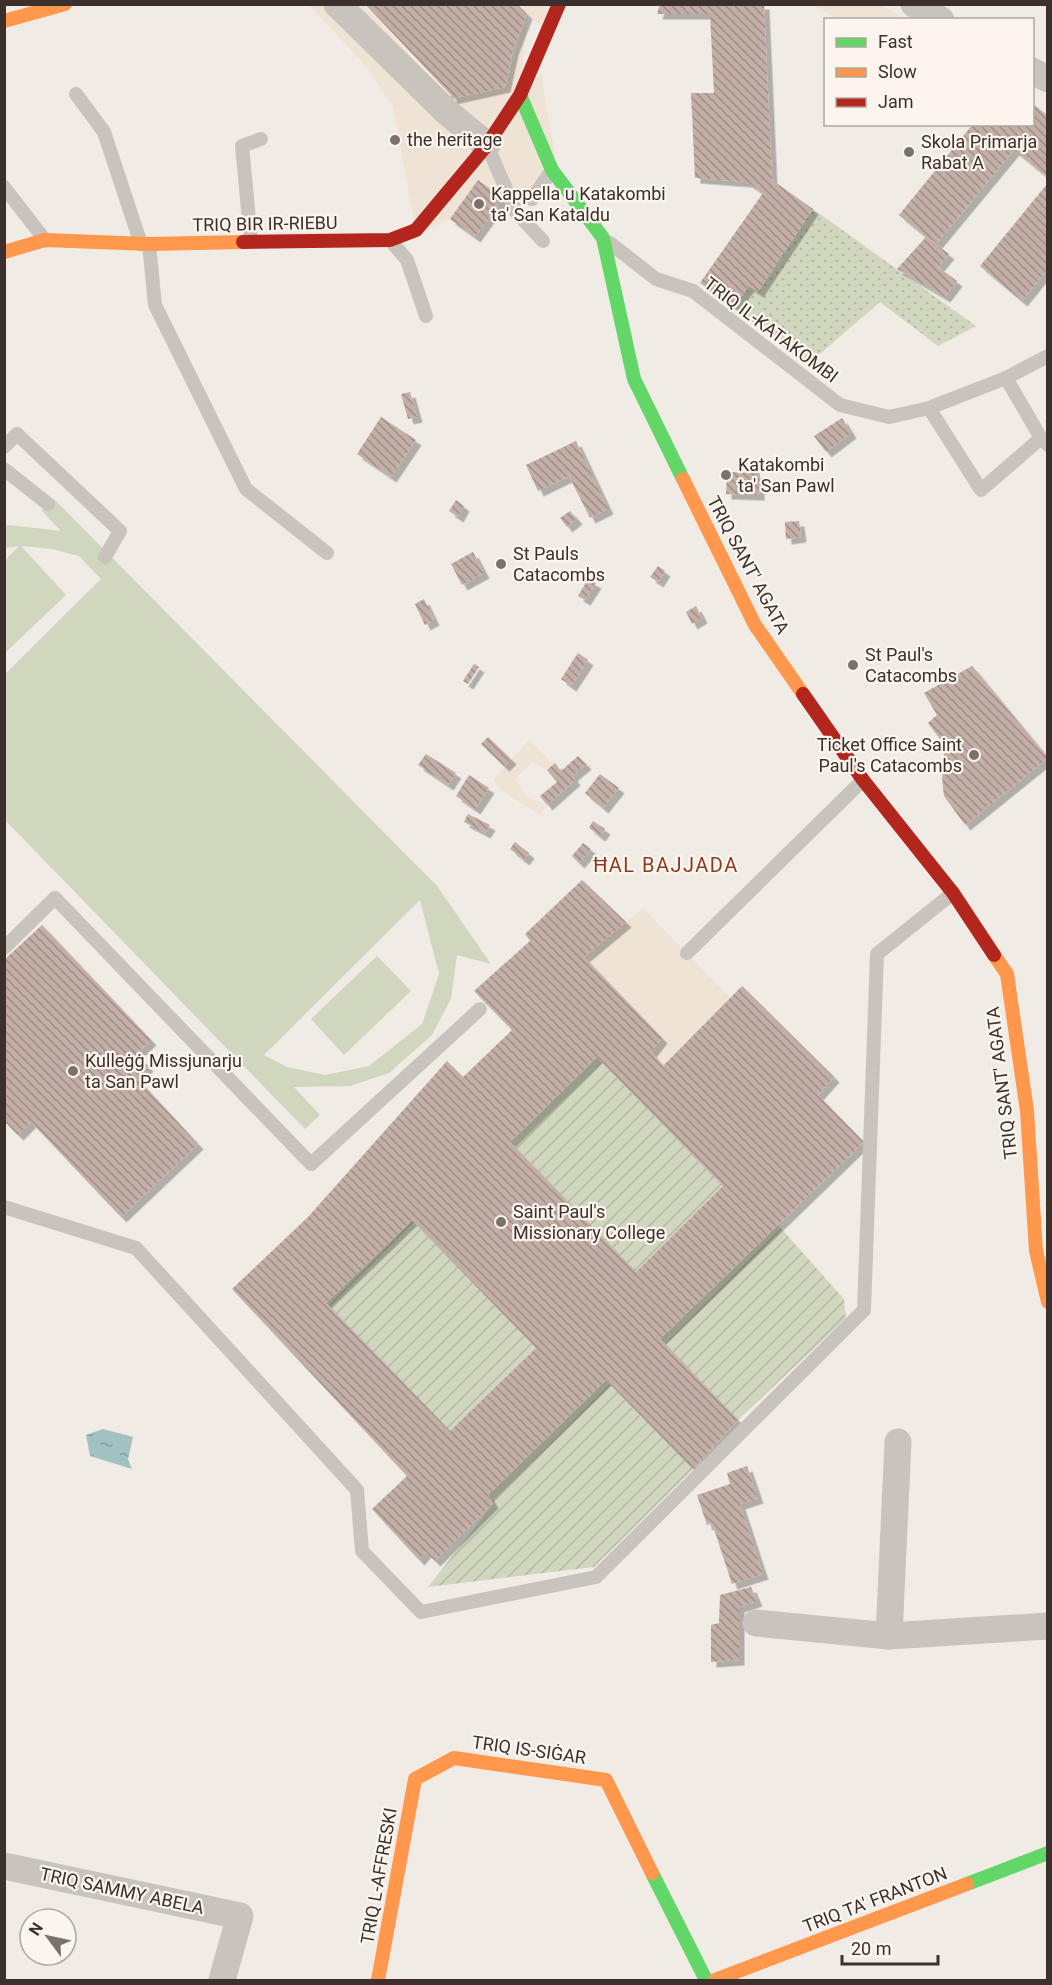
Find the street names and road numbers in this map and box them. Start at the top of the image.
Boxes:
street label: TRIQ BIR IR-RIEBU [192,212,338,235]
street label: TRIQ IL-KATAKOMBI [700,272,842,387]
street label: TRIQ SANT' AGATA [703,492,794,638]
street label: TRIQ SANT' AGATA [982,1005,1021,1160]
street label: TRIQ IS-SIĠAR [471,1731,587,1768]
street label: TRIQ L-AFFRESKI [356,1806,401,1946]
street label: TRIQ TA' FRANTON [800,1862,950,1937]
street label: TRIQ SAMMY ABELA [38,1863,206,1918]

